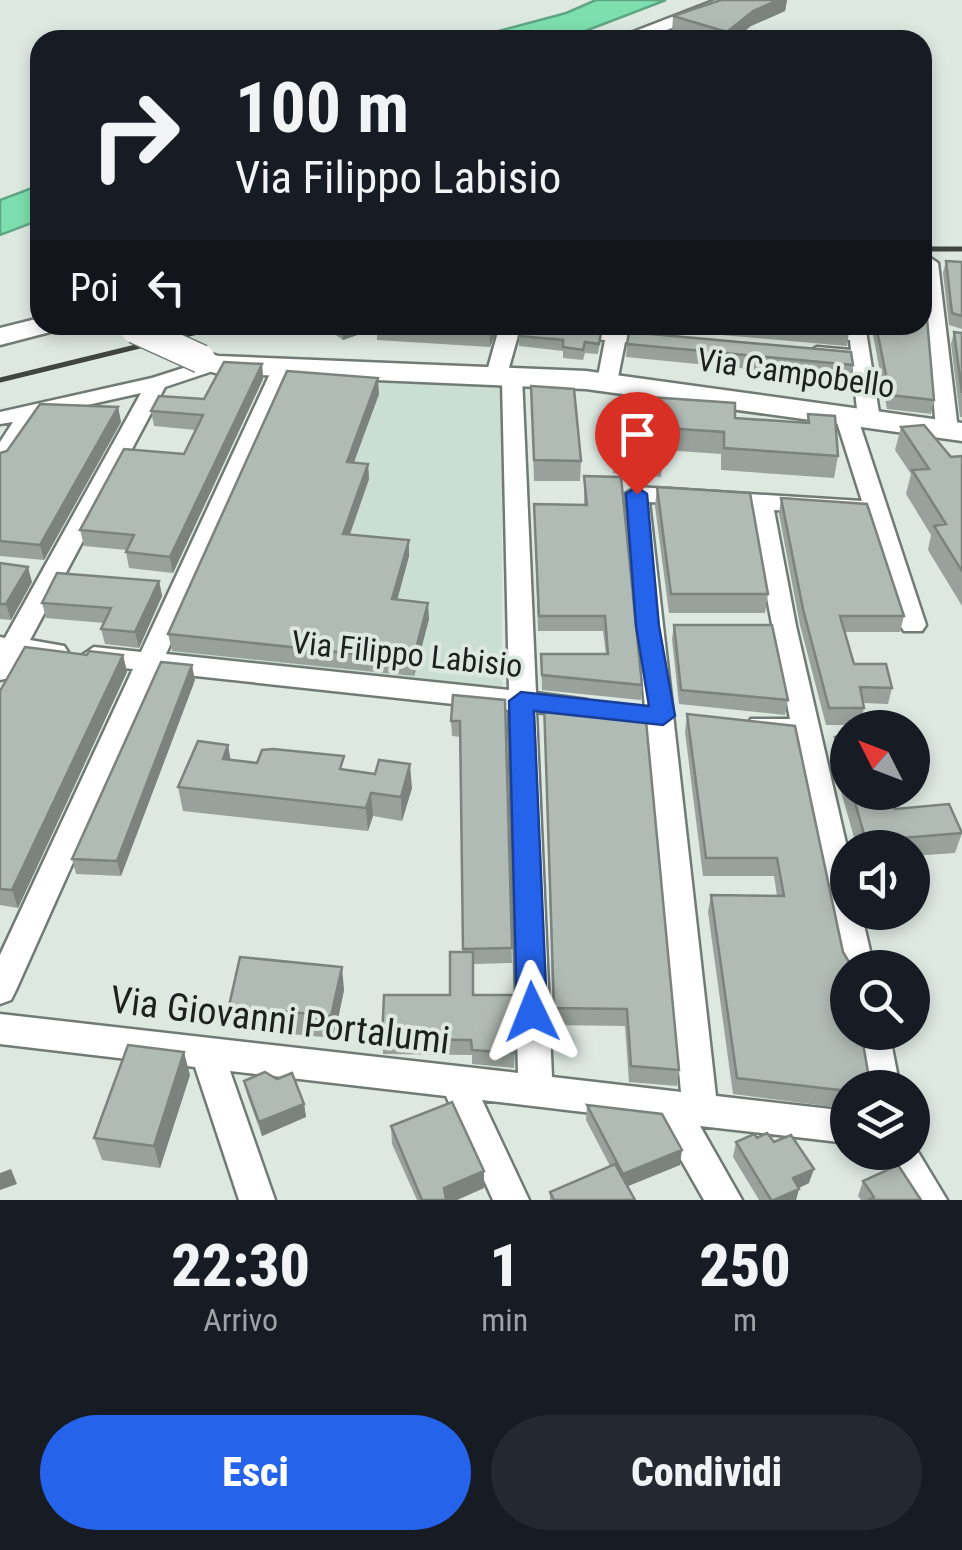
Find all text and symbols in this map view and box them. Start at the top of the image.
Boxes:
text: 100 m [235,67,409,149]
icon: right [70,70,200,200]
text: Via Filippo Labisio [235,151,561,204]
icon: left [139,260,194,315]
text: Poi [70,266,119,310]
street label: Via Campobello [695,340,897,406]
pin [595,392,680,495]
icon: arrive [610,407,665,462]
street label: Via Filippo Labisio [290,623,524,685]
north arrow [830,710,930,810]
map controls [830,710,930,1170]
button: sound [830,830,930,930]
button: search [830,950,930,1050]
position arrow [480,960,584,1064]
street label: Via Giovanni Portalumi [108,977,452,1063]
button: layers [830,1070,930,1170]
text: 22:30 [171,1230,310,1301]
text: 1 [489,1230,520,1301]
text: 250 [699,1230,791,1301]
text: Arrivo [203,1301,278,1339]
text: min [481,1301,528,1339]
text: m [733,1301,757,1339]
button: Esci [40,1415,471,1530]
button: Condividi [491,1415,922,1530]

